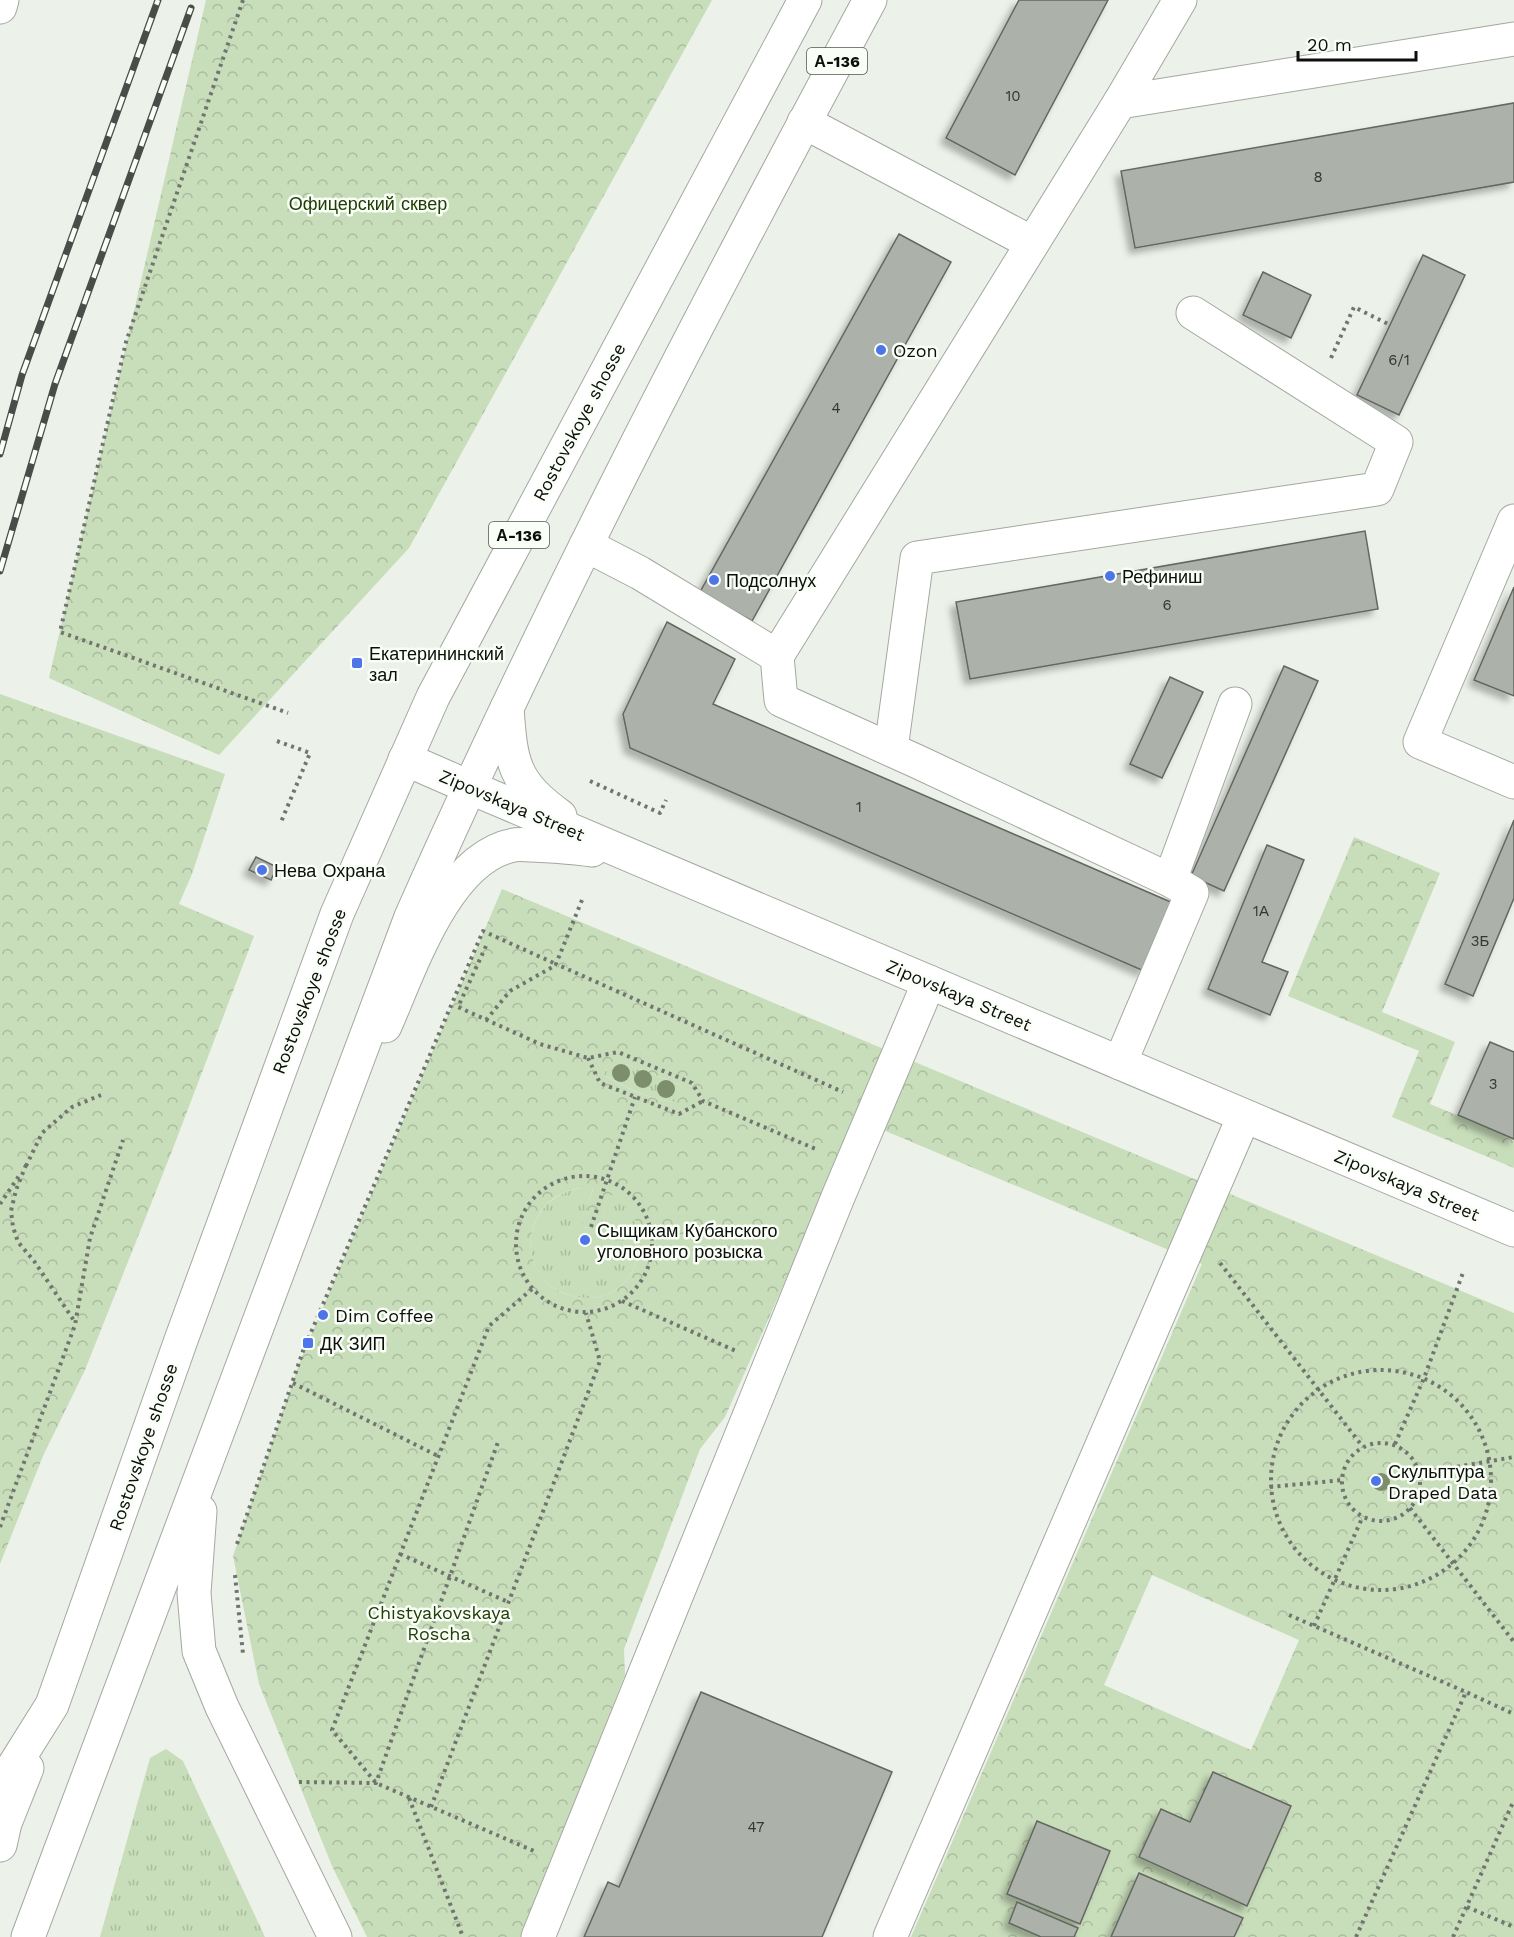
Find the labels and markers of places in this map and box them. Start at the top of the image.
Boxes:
place label: Ozon [893,340,938,361]
marker: Ozon [874,343,888,357]
place label: Рефиниш [1122,566,1203,587]
marker: Рефиниш [1103,569,1117,583]
place label: Подсолнух [726,570,816,591]
marker: Подсолнух [707,573,721,587]
place label: Екатерининский зал [369,643,504,685]
marker: Екатерининский зал [350,656,364,670]
place label: Нева Охрана [274,860,386,881]
marker: Нева Охрана [255,863,269,877]
place label: Сыщикам Кубанского уголовного розыска [597,1220,777,1262]
marker: Сыщикам Кубанского уголовного розыска [578,1233,592,1247]
place label: Dim Coffee [335,1305,434,1326]
marker: Dim Coffee [316,1308,330,1322]
place label: ДК ЗИП [320,1333,386,1354]
marker: ДК ЗИП [301,1336,315,1350]
place label: Скульптура Draped Data [1388,1461,1498,1503]
marker: Скульптура Draped Data [1369,1474,1383,1488]

